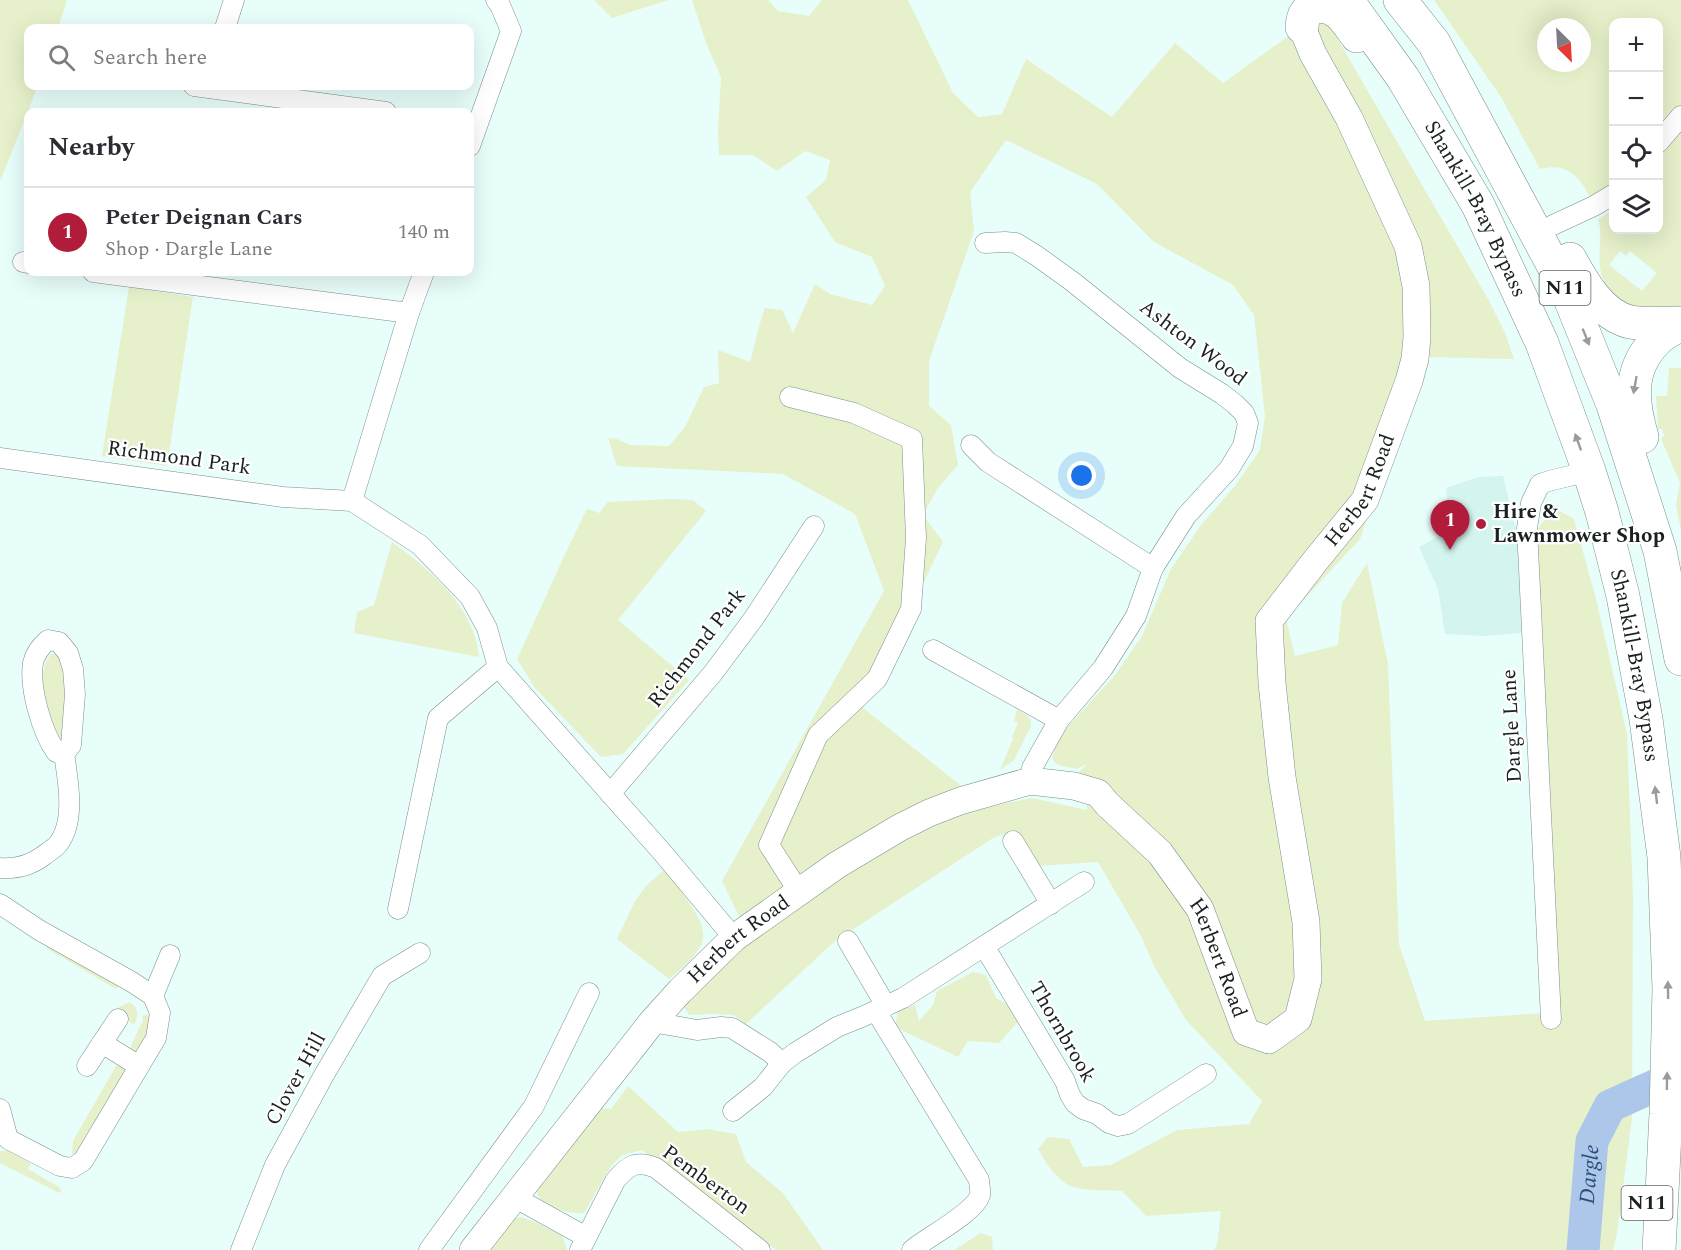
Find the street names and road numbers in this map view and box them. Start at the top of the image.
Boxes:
street label: Shankill-Bray Bypass [1416,115,1535,303]
road number: N11 [1540,271,1590,305]
street label: Ashton Wood [1132,292,1254,394]
street label: Herbert Road [1317,429,1404,554]
street label: Richmond Park [105,432,253,484]
street label: Shankill-Bray Bypass [1601,565,1667,764]
street label: Richmond Park [640,581,754,715]
street label: Dargle Lane [1493,668,1531,784]
street label: Herbert Road [680,887,797,992]
street label: Herbert Road [1181,891,1255,1022]
street label: Thornbrook [1020,975,1104,1089]
street label: Clover Hill [257,1026,335,1132]
street label: Pemberton [655,1137,757,1223]
road number: N11 [1622,1186,1672,1220]

